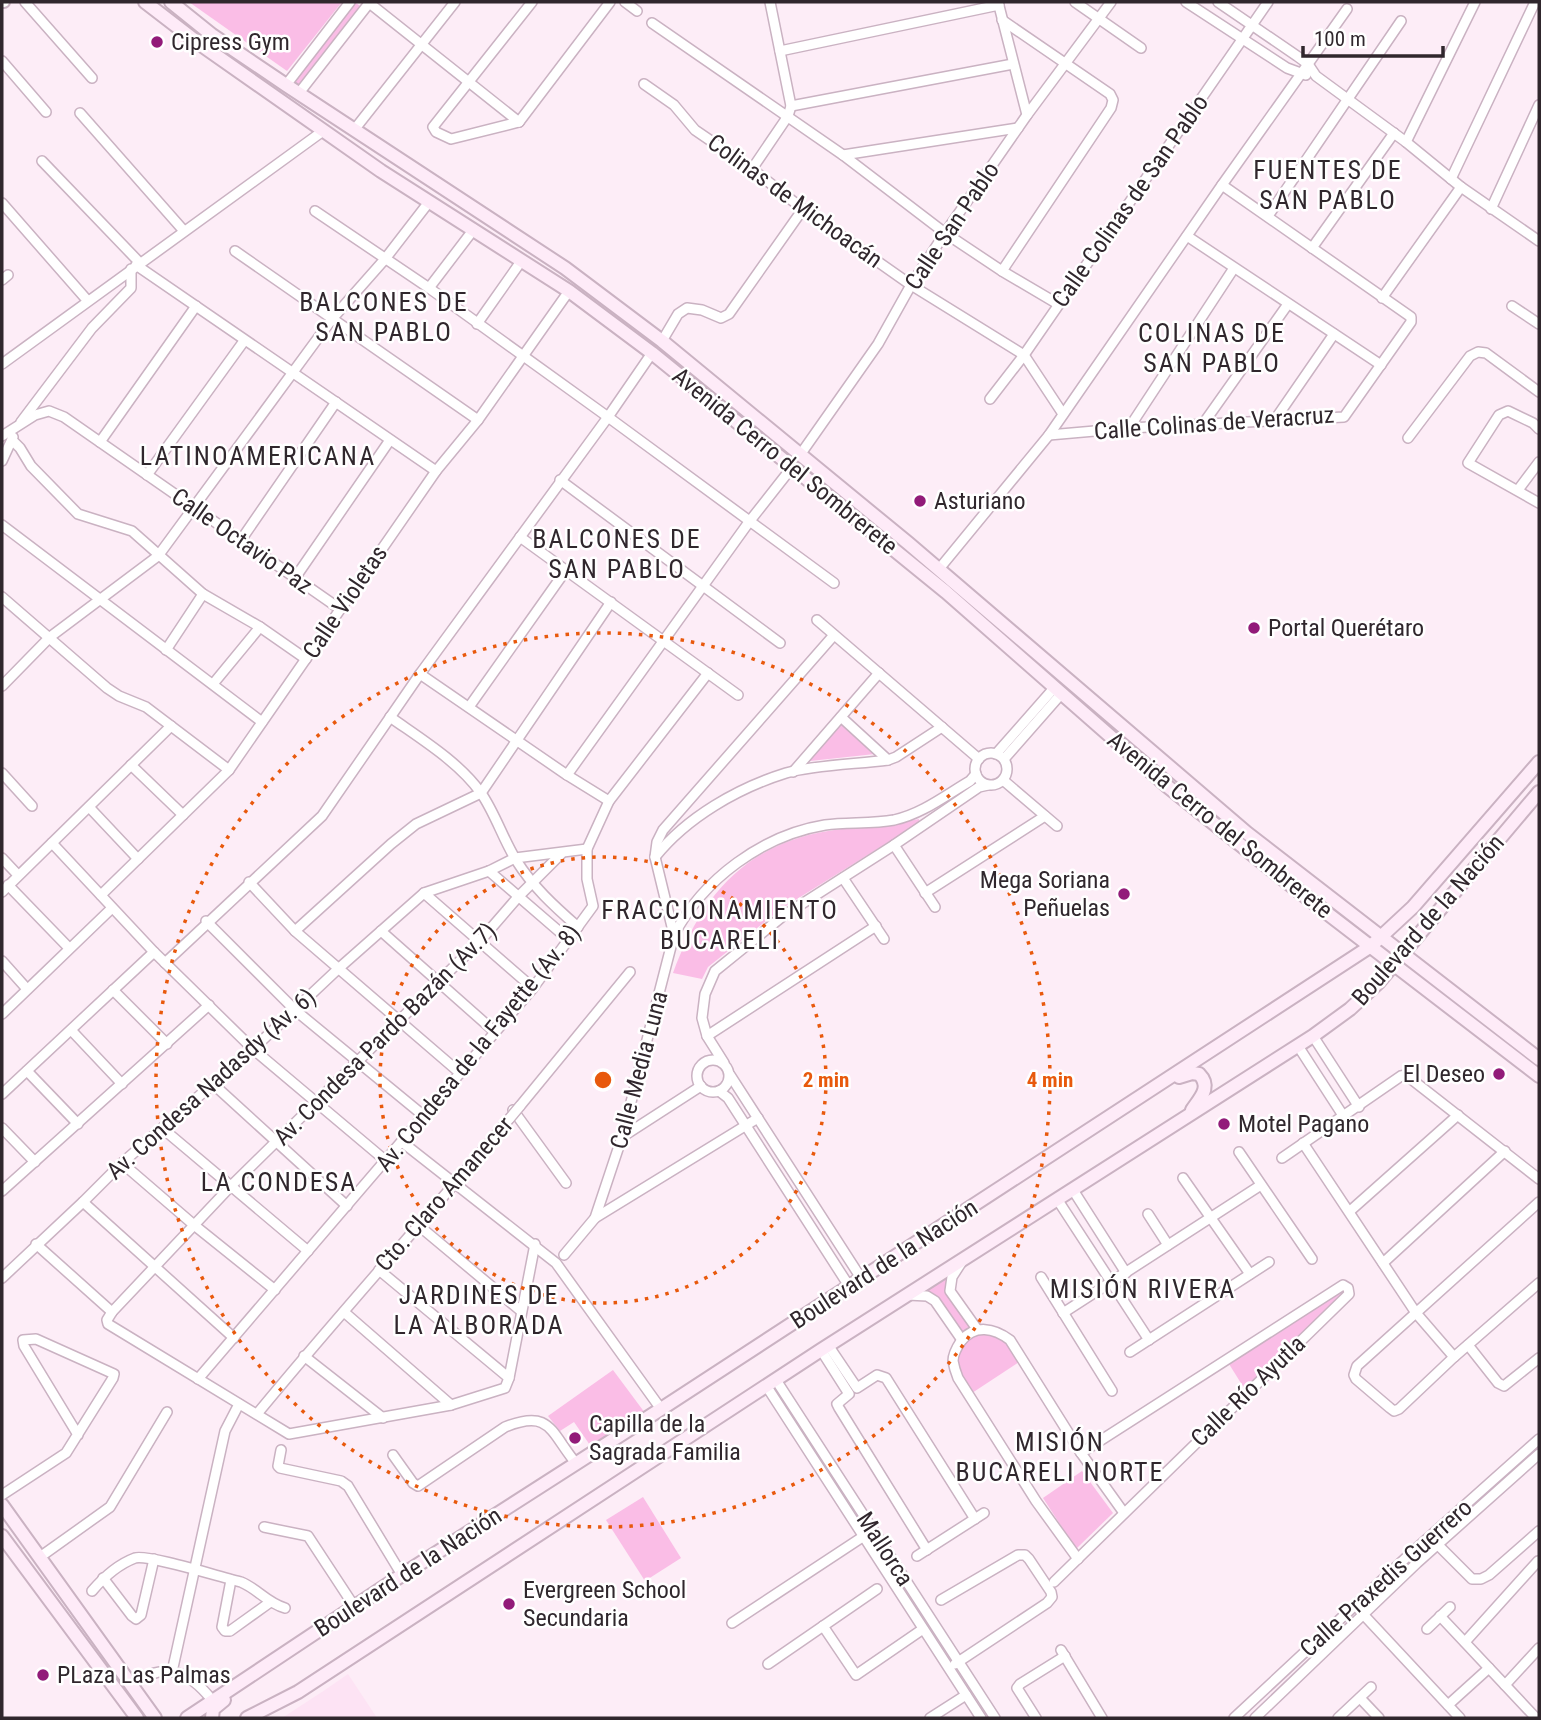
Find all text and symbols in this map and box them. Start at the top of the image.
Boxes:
scale bar [1303,14,1443,58]
text: 100 m [1314,27,1366,51]
place label: Cipress Gym [171,28,290,56]
marker: Cipress Gym [149,34,165,50]
street label: Calle Colinas de San Pablo [1046,89,1214,313]
street label: Colinas de Michoacán [702,128,888,274]
district label: FUENTES DE SAN PABLO [1253,155,1403,215]
street label: Calle San Pablo [899,157,1005,295]
district label: BALCONES DE SAN PABLO [299,287,469,347]
district label: COLINAS DE SAN PABLO [1138,318,1286,378]
street label: Avenida Cerro del Sombrerete [667,362,903,560]
street label: Calle Colinas de Veracruz [1093,401,1335,445]
district label: LATINOAMERICANA [140,441,376,471]
street label: Calle Octavio Paz [166,482,318,600]
place label: Asturiano [934,487,1025,515]
marker: Asturiano [912,493,928,509]
district label: BALCONES DE SAN PABLO [532,524,702,584]
street label: Calle Violetas [297,540,393,664]
place label: Portal Querétaro [1268,614,1424,642]
marker: Portal Querétaro [1246,620,1262,636]
street label: Avenida Cerro del Sombrerete [1102,726,1338,924]
street label: Boulevard de la Nación [1346,829,1510,1011]
place label: Mega Soriana Peñuelas [980,866,1110,922]
marker: Mega Soriana Peñuelas [1116,886,1132,902]
district label: FRACCIONAMIENTO BUCARELI [601,895,839,955]
street label: Av. Condesa Pardo Bazán (Av.7) [268,917,502,1151]
street label: Av. Condesa de la Fayette (Av. 8) [370,919,586,1177]
street label: Av. Condesa Nadasdy (Av. 6) [101,983,321,1185]
street label: Calle Media Luna [604,988,674,1152]
place label: El Deseo [1403,1060,1485,1088]
marker: El Deseo [1491,1066,1507,1082]
centre of rings [591,1068,615,1092]
text: 2 min [803,1068,849,1092]
text: 4 min [1027,1068,1073,1092]
place label: Motel Pagano [1238,1110,1369,1138]
street label: Cto. Claro Amanecer [369,1111,519,1277]
marker: Motel Pagano [1216,1116,1232,1132]
district label: LA CONDESA [201,1167,357,1197]
street label: Boulevard de la Nación [785,1193,983,1335]
district label: MISIÓN RIVERA [1050,1274,1236,1304]
district label: JARDINES DE LA ALBORADA [393,1280,565,1340]
street label: Calle Río Ayutla [1185,1330,1311,1452]
place label: Capilla de la Sagrada Familia [589,1410,741,1466]
district label: MISIÓN BUCARELI NORTE [955,1427,1165,1487]
marker: Capilla de la Sagrada Familia [567,1430,583,1446]
street label: Calle Praxedis Guerrero [1294,1493,1478,1663]
street label: Boulevard de la Nación [309,1501,507,1643]
street label: Mallorca [851,1507,919,1591]
place label: Evergreen School Secundaria [523,1576,686,1632]
marker: Evergreen School Secundaria [501,1596,517,1612]
place label: PLaza Las Palmas [57,1661,231,1689]
marker: PLaza Las Palmas [35,1667,51,1683]

